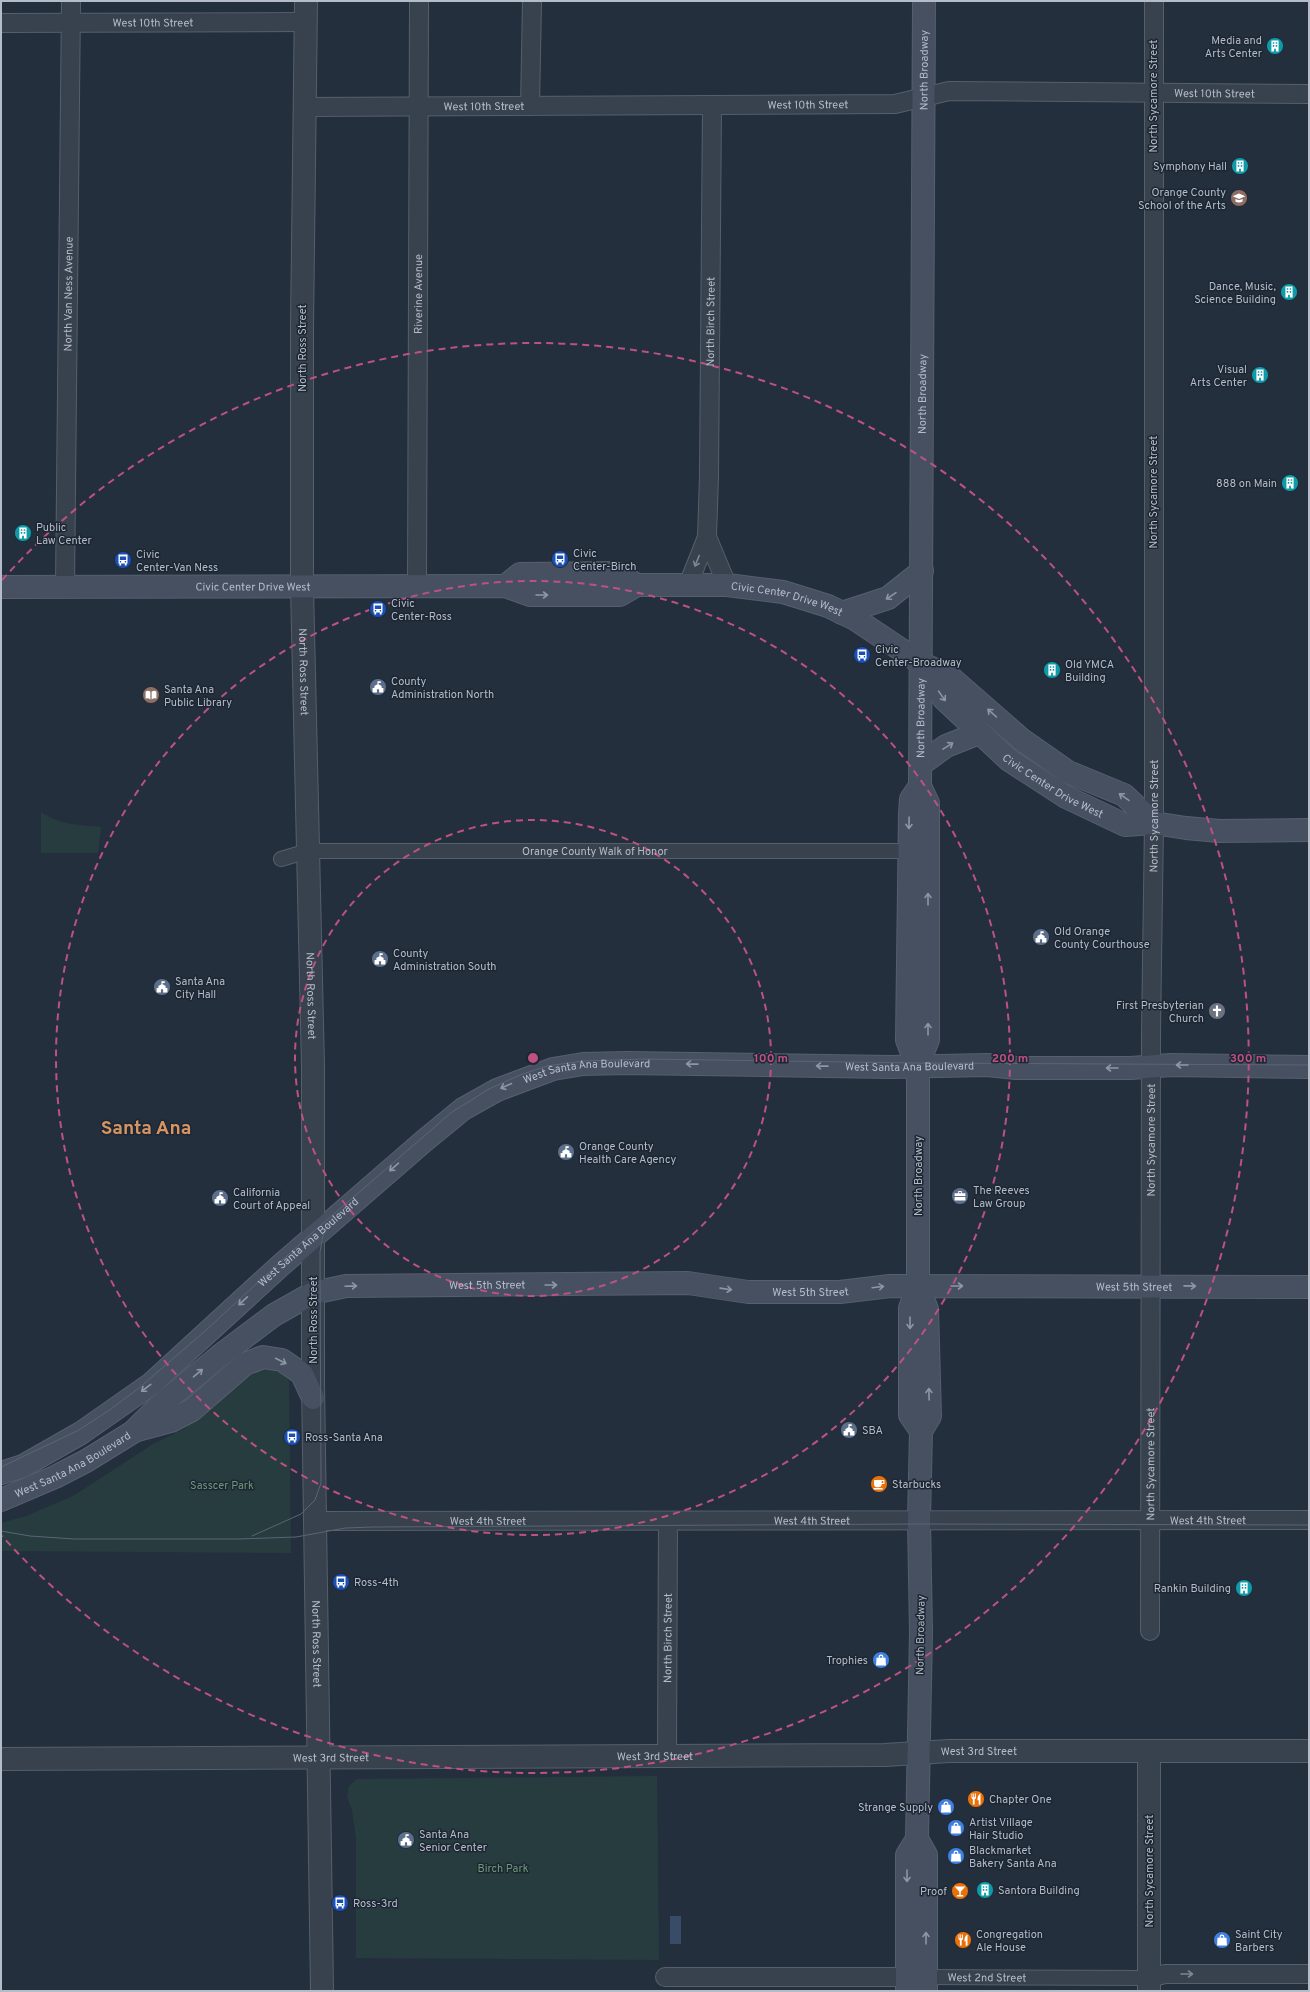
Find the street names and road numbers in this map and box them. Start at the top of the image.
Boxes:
street label: West 10th Street [113,16,193,31]
street label: North Broadway [917,30,932,110]
street label: North Sycamore Street [1147,40,1161,152]
street label: West 10th Street [1174,87,1255,102]
street label: West 10th Street [768,98,848,113]
street label: West 10th Street [444,100,524,114]
street label: North Van Ness Avenue [61,237,77,351]
street label: Riverine Avenue [412,254,426,334]
street label: North Birch Street [704,277,719,367]
street label: North Ross Street [296,304,310,392]
street label: North Broadway [916,354,930,434]
street label: North Sycamore Street [1147,436,1161,548]
street label: Civic Center Drive West [195,580,311,595]
street label: Civic Center Drive West [730,580,845,620]
street label: North Ross Street [295,628,311,716]
street label: North Broadway [914,678,929,758]
street label: Civic Center Drive West [999,751,1105,822]
street label: North Sycamore Street [1147,760,1162,873]
street label: Orange County Walk of Honor [522,845,668,859]
street label: North Ross Street [302,952,318,1040]
street label: West Santa Ana Boulevard [521,1057,650,1088]
street label: West Santa Ana Boulevard [845,1059,974,1075]
street label: North Sycamore Street [1145,1083,1159,1197]
street label: North Broadway [912,1136,926,1216]
street label: West Santa Ana Boulevard [255,1195,362,1291]
street label: North Ross Street [307,1276,321,1364]
street label: West 5th Street [449,1278,526,1293]
street label: West 5th Street [1096,1280,1172,1295]
street label: West 5th Street [772,1285,850,1300]
street label: North Sycamore Street [1144,1407,1158,1521]
street label: West Santa Ana Boulevard [13,1429,134,1501]
street label: West 4th Street [774,1514,850,1529]
street label: West 4th Street [1170,1514,1246,1528]
street label: West 4th Street [450,1515,526,1529]
street label: North Birch Street [661,1593,676,1683]
street label: North Broadway [913,1595,929,1675]
street label: North Ross Street [308,1600,323,1688]
street label: West 3rd Street [940,1745,1017,1760]
street label: West 3rd Street [617,1750,693,1764]
street label: West 3rd Street [293,1751,369,1766]
street label: North Sycamore Street [1143,1815,1157,1927]
street label: West 2nd Street [948,1971,1026,1985]

